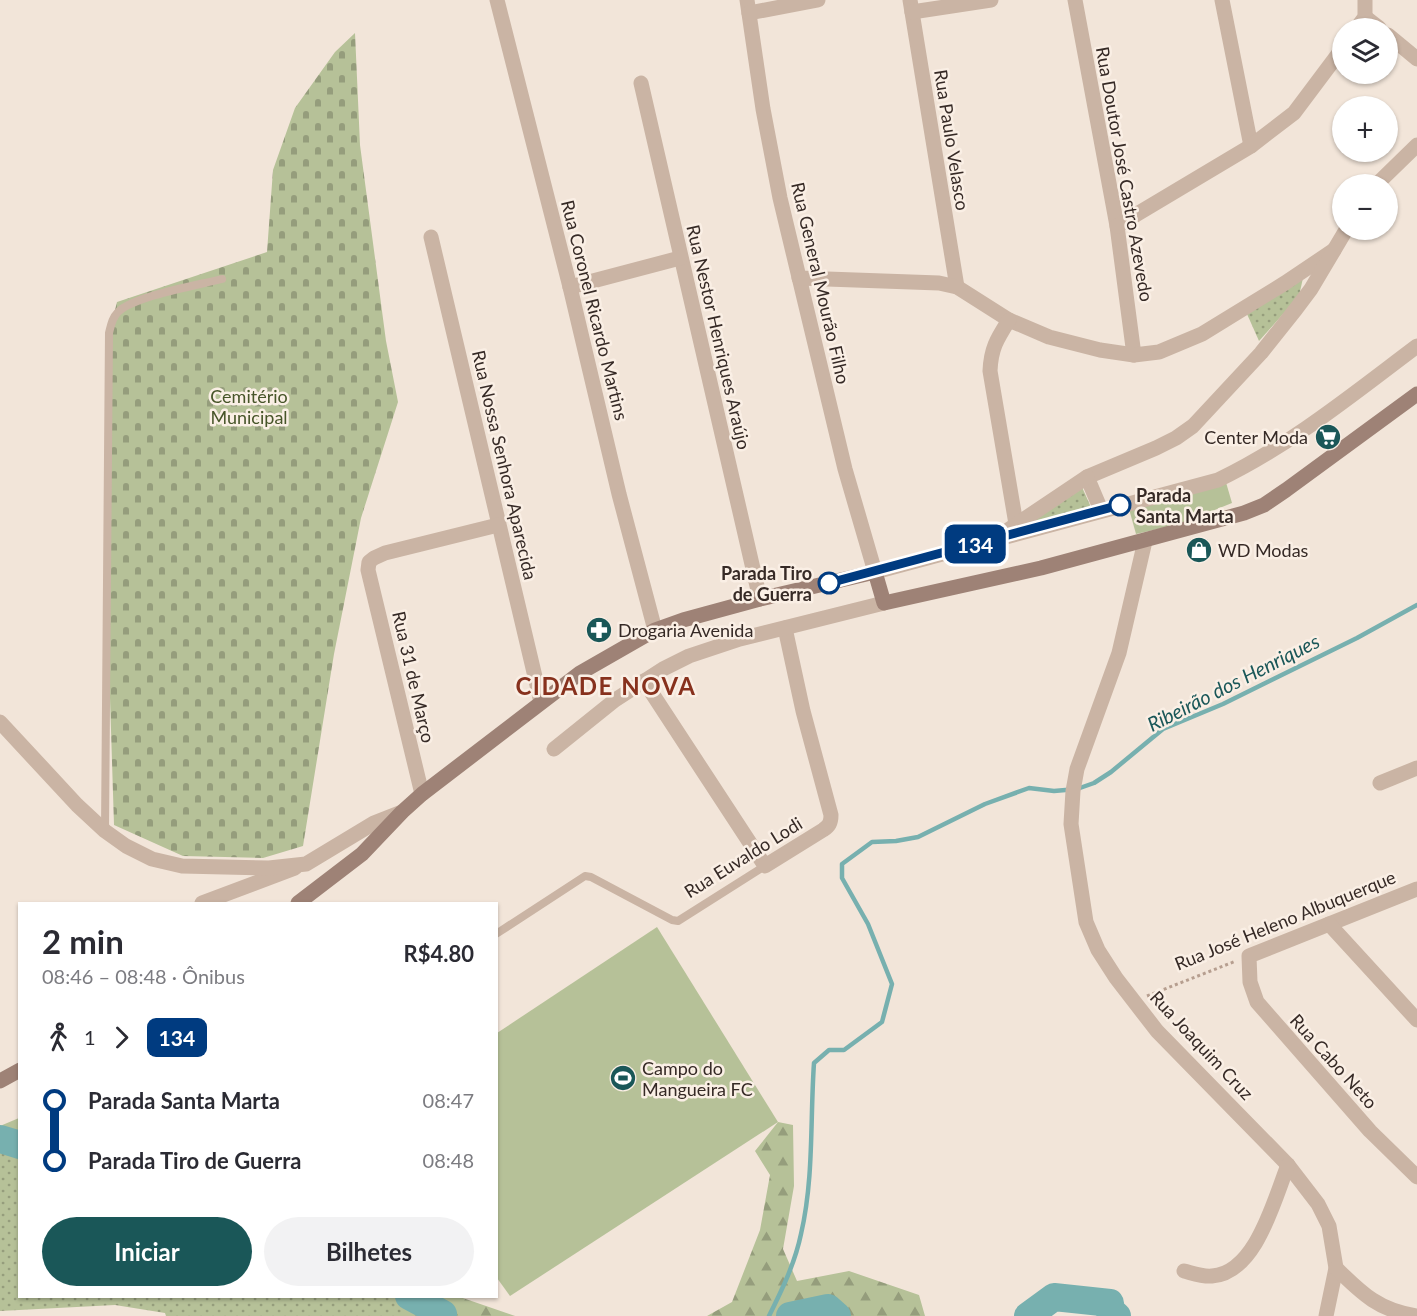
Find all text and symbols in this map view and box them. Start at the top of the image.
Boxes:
map controls [1332,18,1398,240]
button: layers [1332,18,1398,84]
street label: Rua Doutor José Castro Azevedo [1092,45,1158,303]
street label: Rua Paulo Velasco [930,68,974,212]
button: + [1332,96,1398,162]
button: − [1332,174,1398,240]
street label: Rua General Mourão Filho [787,180,855,386]
street label: Rua Coronel Ricardo Martins [557,198,633,423]
street label: Rua Nestor Henriques Araújo [682,222,756,452]
street label: Rua Nossa Senhora Aparecida [468,348,542,582]
park label: Cemitério Municipal [210,385,288,428]
supermarket icon: Center Moda [1313,422,1343,452]
place label: Center Moda [1204,426,1308,448]
place label: Parada Santa Marta [1136,484,1234,527]
marker: Parada Santa Marta [1109,494,1131,516]
line badge: 134 [940,524,1010,564]
text: 134 [957,532,993,557]
shop icon: WD Modas [1184,535,1214,565]
place label: WD Modas [1218,539,1309,561]
place label: Parada Tiro de Guerra [721,562,812,605]
marker: Parada Tiro de Guerra [818,572,840,594]
street label: Rua 31 de Março [388,609,440,745]
pharmacy icon: Drogaria Avenida [584,615,614,645]
place label: Drogaria Avenida [618,619,753,641]
water label: Ribeirão dos Henriques [1143,628,1323,736]
district label: CIDADE NOVA [515,671,697,700]
street label: Rua Euvaldo Lodi [680,812,806,902]
street label: Rua José Heleno Albuquerque [1171,866,1399,974]
text: 2 min [42,921,124,961]
text: R$4.80 [404,940,474,967]
text: 08:46 – 08:48 · Ônibus [42,964,245,988]
street label: Rua Joaquim Cruz [1146,986,1258,1104]
street label: Rua Cabo Neto [1286,1009,1382,1113]
icon: walk [42,1021,75,1054]
icon: forward [105,1021,138,1054]
text: 1 [84,1025,96,1049]
text: 134 [159,1025,195,1050]
place label: Campo do Mangueira FC [642,1057,753,1100]
sports icon: Campo do Mangueira FC [608,1063,638,1093]
text: Parada Santa Marta [88,1087,280,1114]
text: 08:47 [423,1088,474,1112]
text: Parada Tiro de Guerra [88,1147,302,1174]
text: 08:48 [423,1148,474,1172]
button: Iniciar [42,1217,252,1286]
button: Bilhetes [264,1217,474,1286]

